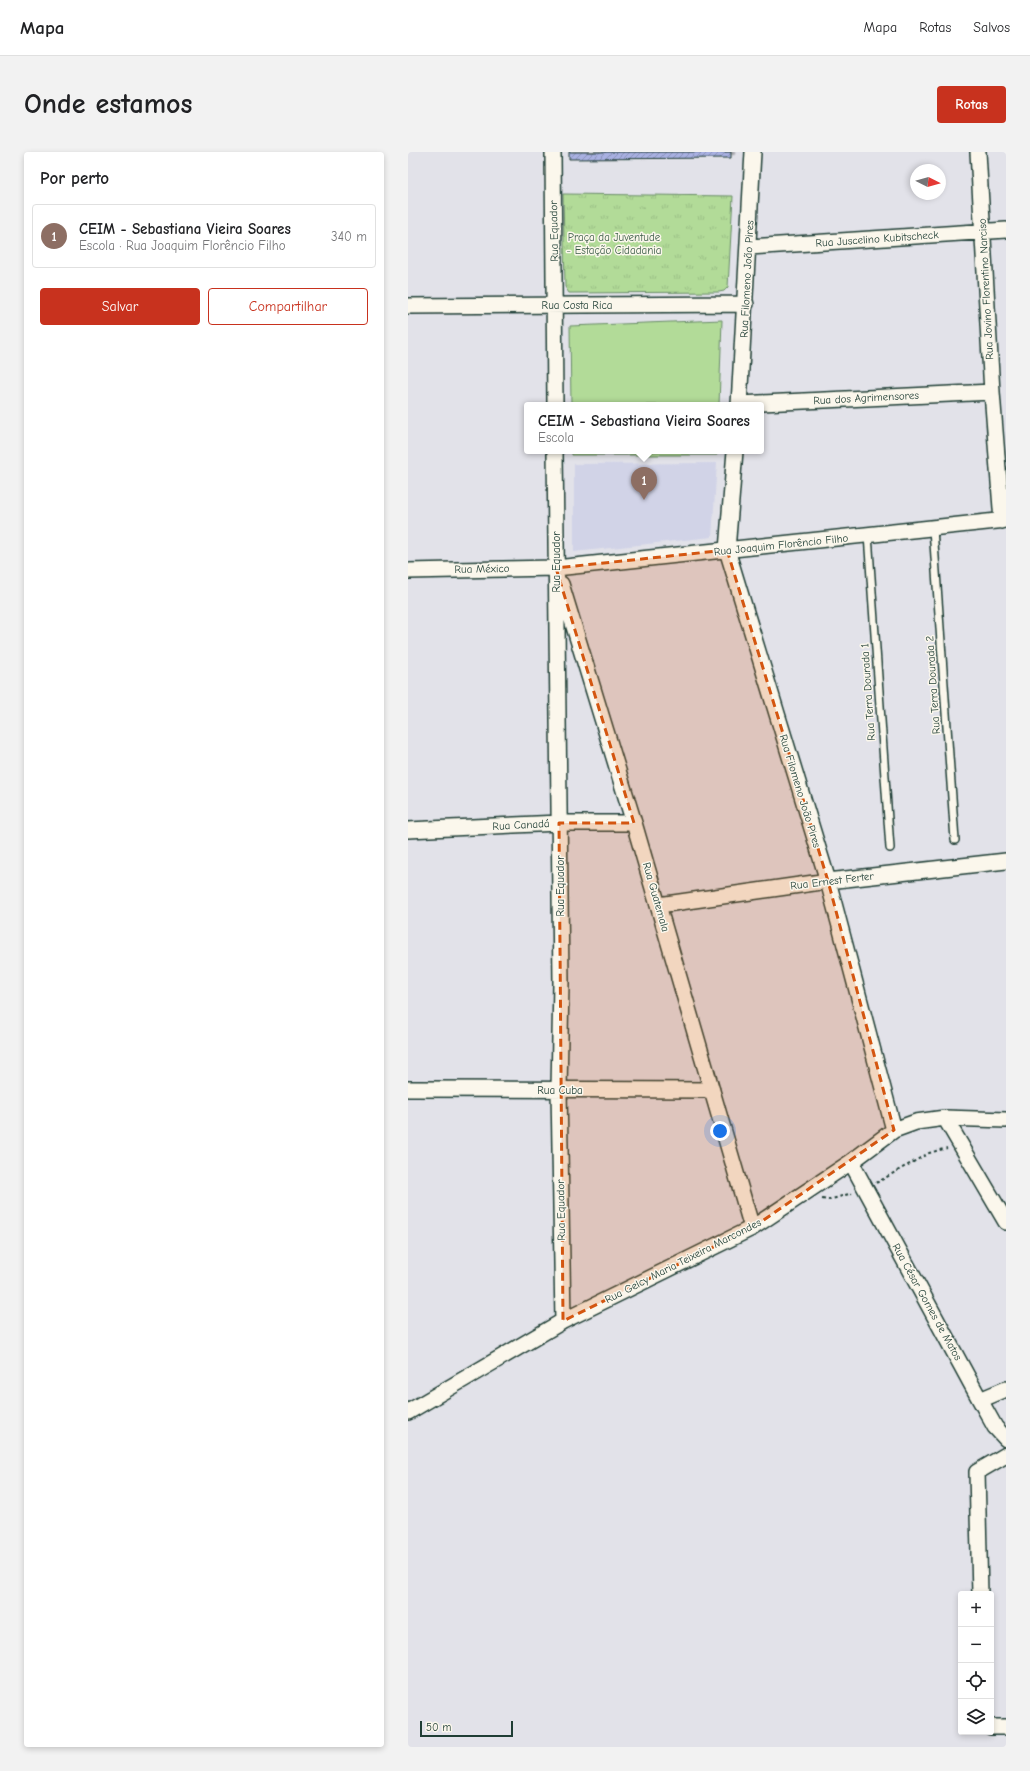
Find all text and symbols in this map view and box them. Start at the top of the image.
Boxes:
text: Mapa [20,17,65,39]
text: Mapa [864,19,897,36]
text: Rotas [919,19,951,36]
text: Salvos [973,19,1010,36]
button: Rotas [937,86,1006,123]
text: Onde estamos [24,88,192,120]
north arrow [910,164,946,200]
text: Por perto [40,169,109,188]
street label: Rua Equador [547,200,561,262]
street label: Rua Jovino Florentino Narciso [976,218,996,360]
street label: Rua Filomeno João Pires [737,219,757,338]
text: CEIM - Sebastiana Vieira Soares [79,220,291,238]
street label: Rua Juscelino Kubitscheck [815,228,940,250]
text: 1 [51,229,57,244]
text: 340 m [331,229,367,244]
park label: Praça da Juventude - Estação Cidadania [567,231,661,257]
text: Escola · Rua Joaquim Florêncio Filho [79,238,286,253]
button: Salvar [40,288,200,325]
button: Compartilhar [208,288,368,325]
street label: Rua Costa Rica [542,299,612,312]
street label: Rua dos Agrimensores [813,389,920,407]
popup [524,402,764,454]
text: CEIM - Sebastiana Vieira Soares [538,412,750,430]
text: Escola [538,430,574,445]
pin: 1 [631,467,657,500]
street label: Rua Equador [550,531,563,593]
street label: Rua Joaquim Florêncio Filho [713,531,849,559]
street label: Rua México [454,562,510,576]
street label: Rua Terra Dourada 2 [923,635,943,735]
street label: Rua Terra Dourada 1 [858,643,878,741]
street label: Rua Filomeno João Pires [777,733,824,850]
street label: Rua Canadá [492,817,550,833]
street label: Rua Equador [554,855,567,917]
street label: Rua Guatemala [640,861,672,933]
street label: Rua Ernest Ferter [790,869,875,893]
street label: Rua Cuba [537,1084,583,1097]
your location [710,1121,730,1141]
street label: Rua Equador [554,1179,568,1241]
street label: Rua Gelcy Maria Teixeira Marcondes [603,1216,764,1306]
street label: Rua César Gomes de Matos [889,1241,965,1363]
map controls [958,1591,994,1735]
button: + [958,1591,994,1627]
button: − [958,1627,994,1663]
button: locate [958,1663,994,1699]
button: layers [958,1699,994,1735]
scale bar [420,1719,513,1738]
text: 50 m [426,1721,451,1734]

